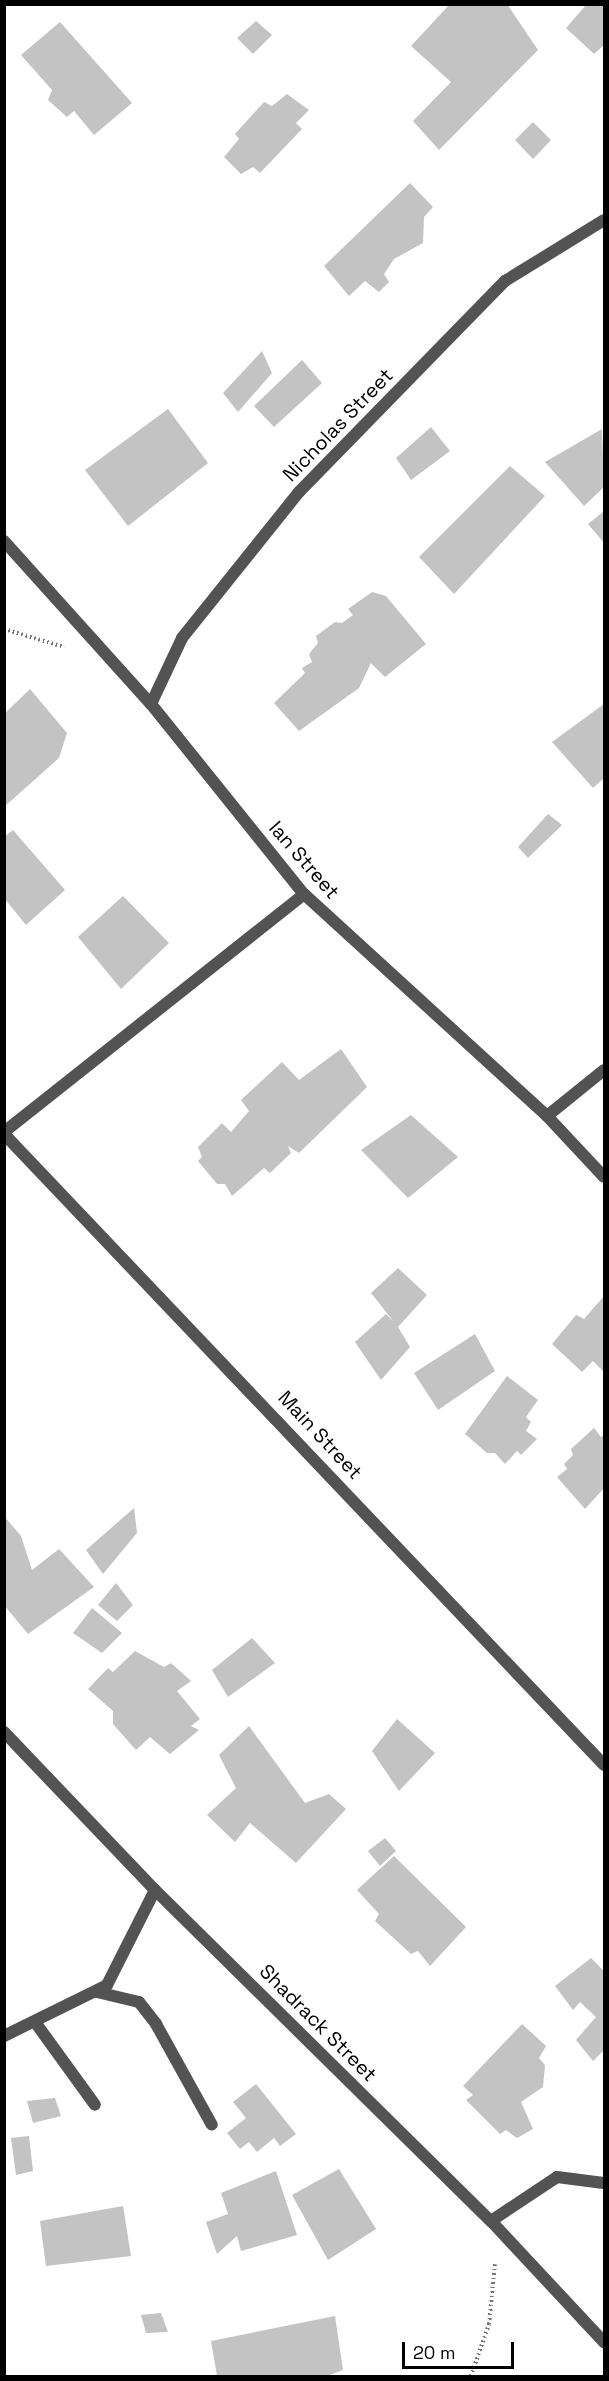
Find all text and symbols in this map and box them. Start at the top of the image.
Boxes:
street label: Nicholas Street [278,363,398,487]
street label: Ian Street [264,816,344,904]
street label: Main Street [273,1386,367,1484]
street label: Shadrack Street [254,1959,382,2087]
scale bar [405,2330,518,2368]
text: 20 m [413,2341,456,2364]

